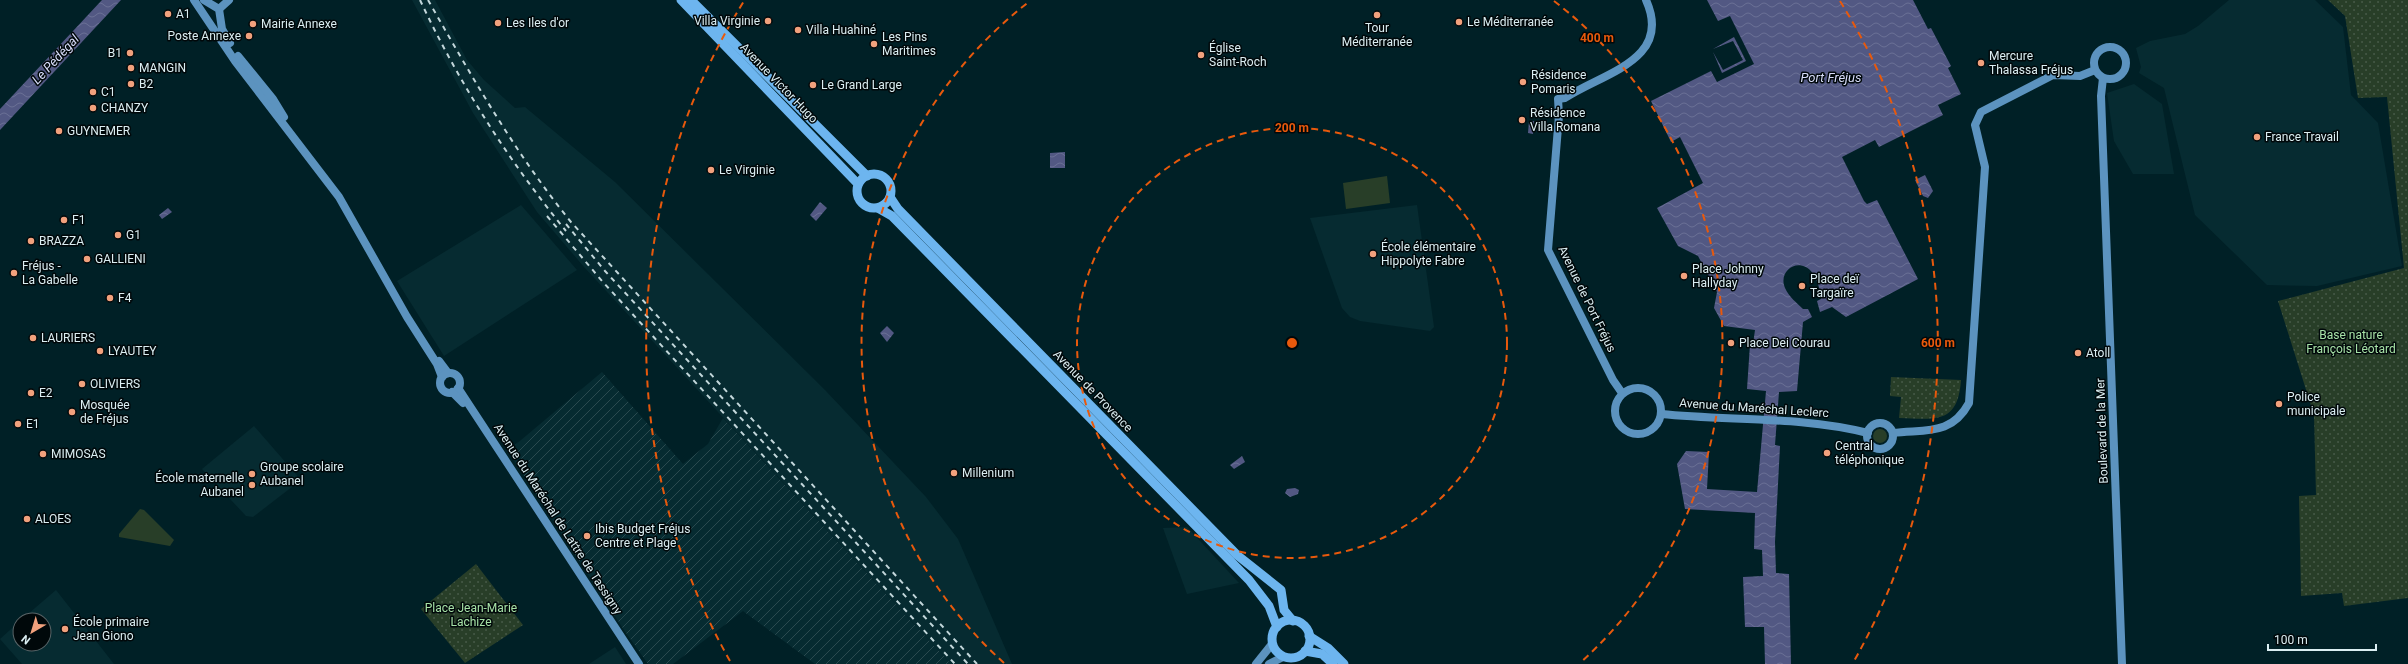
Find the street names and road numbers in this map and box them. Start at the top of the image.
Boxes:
street label: Avenue Victor Hugo [737,40,821,126]
street label: Avenue de Port Fréjus [1555,244,1619,354]
street label: Avenue de Provence [1050,347,1136,435]
street label: Boulevard de la Mer [2093,378,2111,484]
street label: Avenue du Maréchal Leclerc [1679,396,1829,420]
street label: Avenue du Maréchal de Lattre de Tassigny [491,421,625,617]

